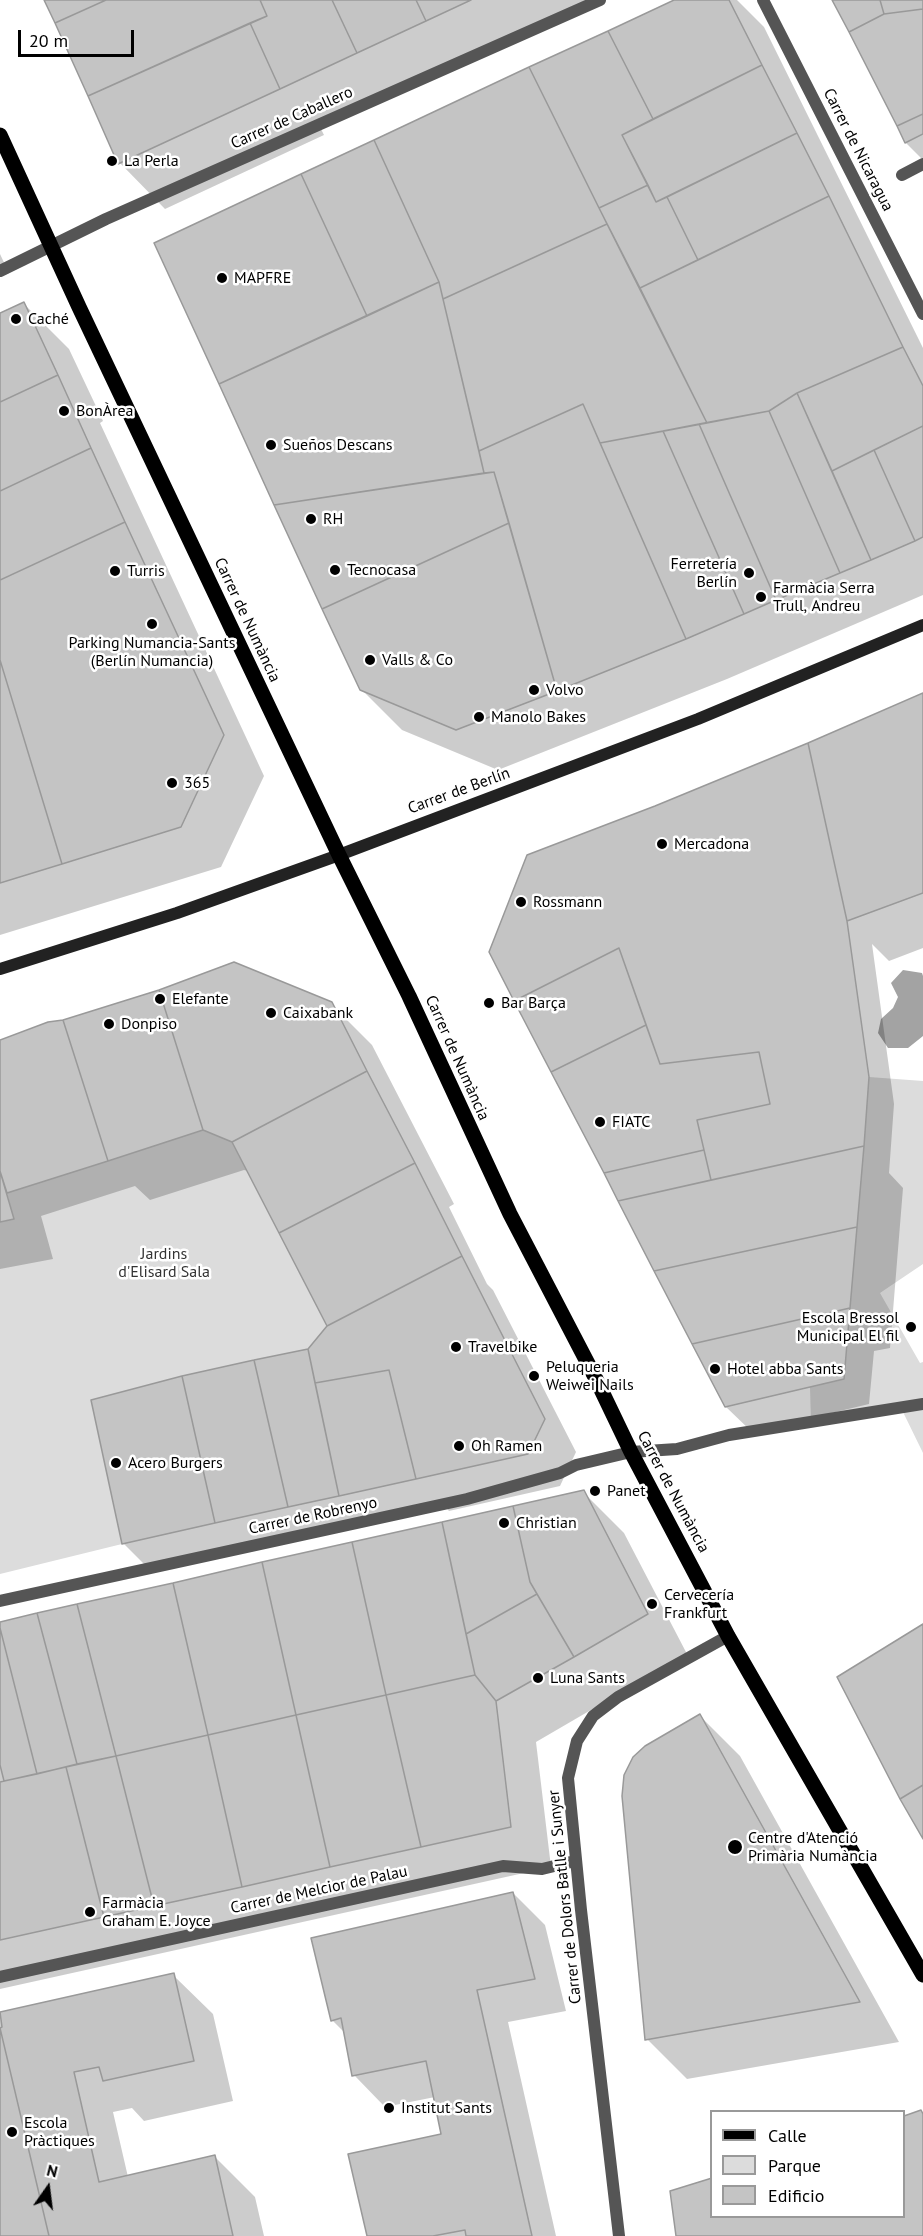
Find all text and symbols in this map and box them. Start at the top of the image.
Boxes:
scale bar [21,18,136,56]
text: 20 m [29,29,68,52]
street label: Carrer de Caballero [228,83,356,153]
street label: Carrer de Nicaragua [819,85,897,215]
place label: La Perla [124,151,179,171]
marker: La Perla [105,154,119,168]
place label: MAPFRE [234,268,291,288]
marker: MAPFRE [215,271,229,285]
place label: Caché [28,309,69,329]
marker: Caché [9,312,23,326]
place label: BonÀrea [76,401,134,421]
marker: BonÀrea [57,404,71,418]
place label: Sueños Descans [283,435,393,455]
marker: Sueños Descans [264,438,278,452]
place label: RH [323,509,343,529]
marker: RH [304,512,318,526]
place label: Ferretería Berlín [671,554,737,592]
street label: Carrer de Numància [210,555,284,685]
place label: Tecnocasa [347,560,416,580]
place label: Turris [127,561,165,581]
marker: Tecnocasa [328,563,342,577]
marker: Turris [108,564,122,578]
marker: Ferretería Berlín [742,566,756,580]
place label: Farmàcia Serra Trull, Andreu [773,578,875,616]
marker: Farmàcia Serra Trull, Andreu [754,590,768,604]
marker: Parking Numancia-Sants (Berlín Numancia) [145,617,159,631]
place label: Parking Numancia-Sants (Berlín Numancia) [69,633,235,671]
place label: Valls & Co [382,650,453,670]
marker: Valls & Co [363,653,377,667]
place label: Volvo [546,680,584,700]
marker: Volvo [527,683,541,697]
place label: Manolo Bakes [491,707,586,727]
marker: Manolo Bakes [472,710,486,724]
street label: Carrer de Berlín [405,764,513,818]
place label: 365 [184,773,210,793]
marker: 365 [165,776,179,790]
place label: Mercadona [674,834,749,854]
marker: Mercadona [655,837,669,851]
place label: Rossmann [533,892,602,912]
marker: Rossmann [514,895,528,909]
place label: Elefante [172,989,229,1009]
marker: Elefante [153,992,167,1006]
street label: Carrer de Numància [421,992,493,1124]
place label: Bar Barça [501,993,566,1013]
marker: Bar Barça [482,996,496,1010]
place label: Caixabank [283,1003,353,1023]
marker: Caixabank [264,1006,278,1020]
place label: Donpiso [121,1014,177,1034]
marker: Donpiso [102,1017,116,1031]
place label: FIATC [612,1112,650,1132]
marker: FIATC [593,1115,607,1129]
park label: Jardins d'Elisard Sala [118,1244,210,1282]
place label: Escola Bressol Municipal El fil [797,1308,899,1346]
marker: Escola Bressol Municipal El fil [904,1320,918,1334]
place label: Travelbike [468,1337,537,1357]
marker: Travelbike [449,1340,463,1354]
place label: Peluqueria Weiwei Nails [546,1357,634,1395]
place label: Hotel abba Sants [727,1359,843,1379]
marker: Hotel abba Sants [708,1362,722,1376]
marker: Peluqueria Weiwei Nails [527,1369,541,1383]
street label: Carrer de Numància [633,1428,713,1556]
place label: Oh Ramen [471,1436,542,1456]
marker: Oh Ramen [452,1439,466,1453]
place label: Acero Burgers [128,1453,223,1473]
marker: Acero Burgers [109,1456,123,1470]
place label: Panet [607,1481,646,1501]
marker: Panet [588,1484,602,1498]
street label: Carrer de Robrenyo [247,1493,379,1539]
place label: Christian [516,1513,577,1533]
marker: Christian [497,1516,511,1530]
place label: Cervecería Frankfurt [664,1585,734,1623]
marker: Cervecería Frankfurt [645,1597,659,1611]
place label: Luna Sants [550,1668,625,1688]
marker: Luna Sants [531,1671,545,1685]
street label: Carrer de Dolors Batlle i Sunyer [544,1789,586,2005]
place label: Centre d'Atenció Primària Numància [748,1828,877,1866]
marker: Centre d'Atenció Primària Numància [726,1838,744,1856]
street label: Carrer de Melcior de Palau [229,1862,409,1918]
place label: Farmàcia Graham E. Joyce [102,1893,211,1931]
marker: Farmàcia Graham E. Joyce [83,1905,97,1919]
place label: Institut Sants [401,2098,492,2118]
marker: Institut Sants [382,2101,396,2115]
legend [710,2110,905,2218]
place label: Escola Pràctiques [24,2113,95,2151]
text: Calle [768,2124,807,2147]
marker: Escola Pràctiques [5,2125,19,2139]
text: Parque [768,2154,821,2177]
north arrow [18,2158,78,2218]
text: N [45,2160,60,2182]
text: Edificio [768,2184,824,2207]

